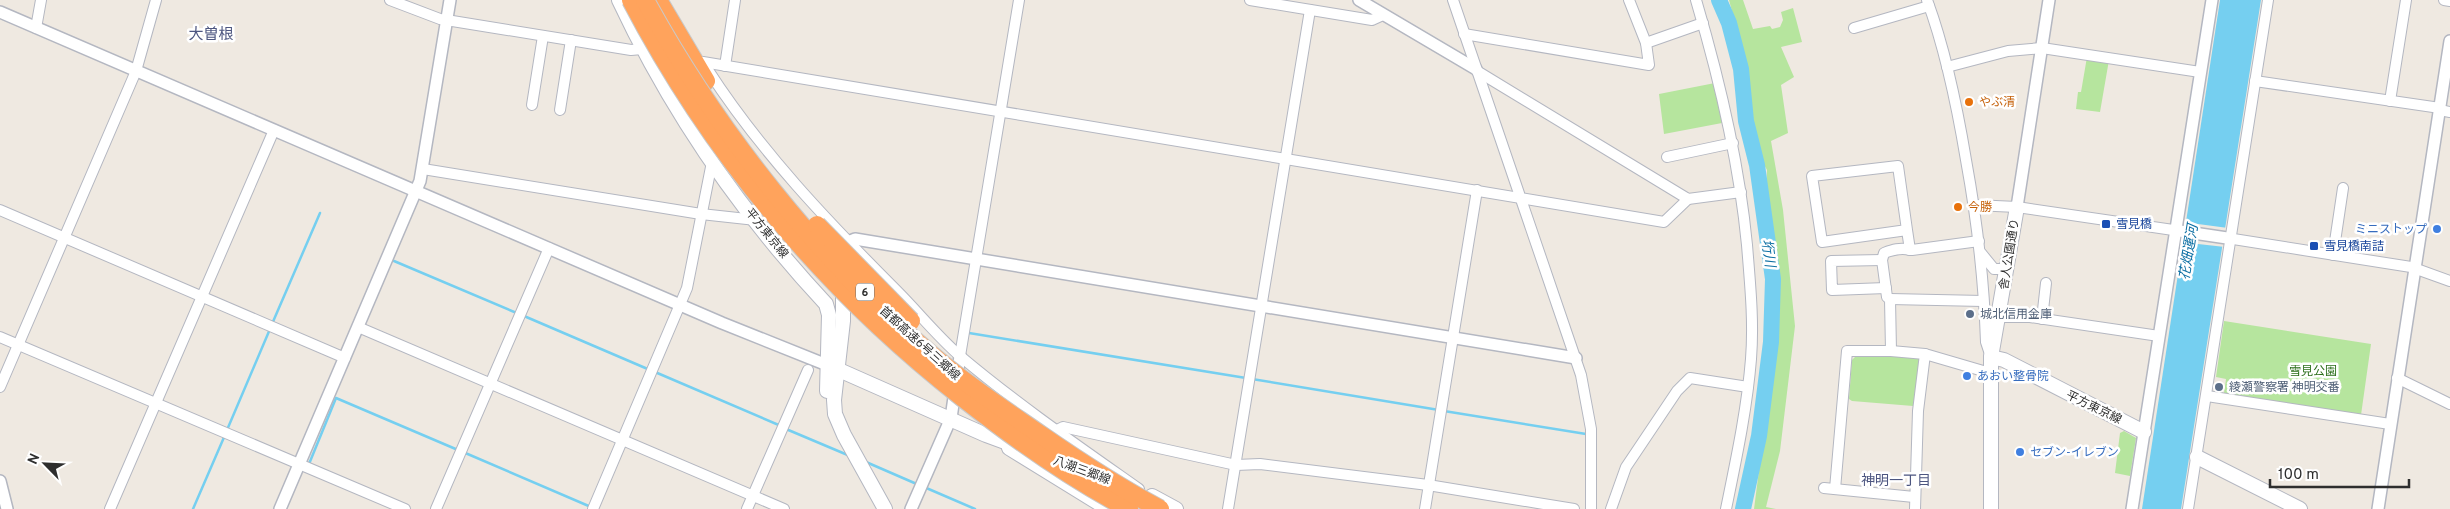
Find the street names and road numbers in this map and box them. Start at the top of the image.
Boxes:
street label: 平方東京線 [741,205,791,262]
street label: 舎人公園通り [1996,217,2024,291]
road number: 6 [856,284,874,300]
street label: 首都高速6号三郷線 [876,303,963,384]
street label: 平方東京線 [2063,388,2124,428]
street label: 八潮三郷線 [1051,453,1113,489]

